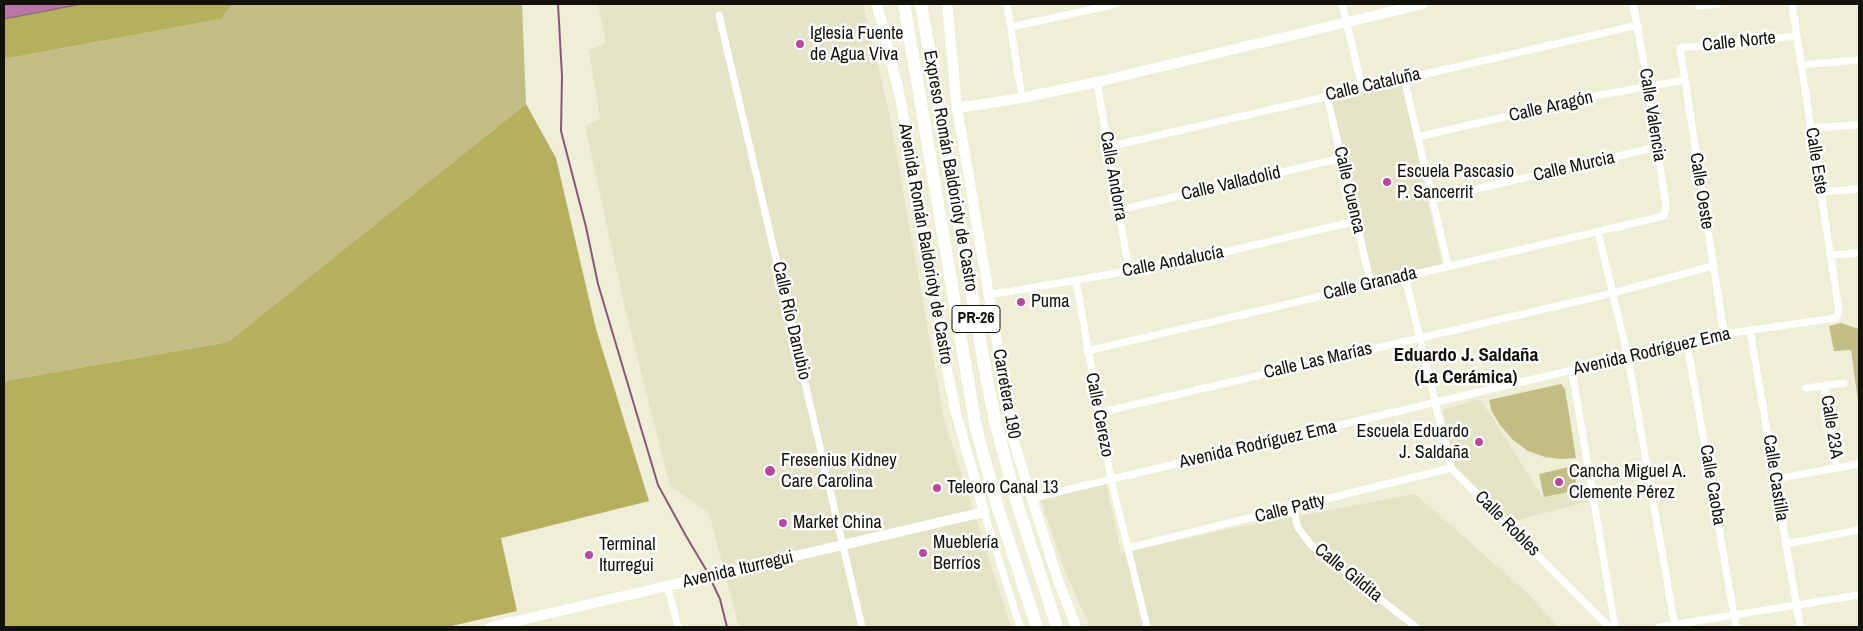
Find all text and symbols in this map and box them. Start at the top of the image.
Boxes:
place label: Iglesia Fuente de Agua Viva [810,23,904,66]
street label: Calle Norte [1701,27,1777,57]
marker: Iglesia Fuente de Agua Viva [794,38,806,50]
street label: Expreso Román Baldorioty de Castro [918,49,982,293]
street label: Calle Cataluña [1323,64,1423,106]
street label: Calle Valencia [1634,67,1670,163]
street label: Calle Aragón [1507,87,1595,127]
street label: Avenida Román Baldorioty de Castro [893,122,957,366]
street label: Calle Este [1800,126,1832,196]
street label: Calle Andorra [1095,130,1131,222]
street label: Calle Cuenca [1329,144,1369,236]
street label: Calle Murcia [1531,147,1617,187]
street label: Calle Oeste [1684,151,1718,231]
place label: Escuela Pascasio P. Sancerrit [1397,161,1514,203]
street label: Calle Valladolid [1179,162,1283,206]
marker: Escuela Pascasio P. Sancerrit [1381,176,1393,188]
street label: Calle Andalucía [1120,242,1226,282]
street label: Calle Río Danubio [767,260,815,382]
street label: Calle Granada [1321,263,1419,305]
place label: Puma [1031,291,1070,313]
marker: Puma [1015,296,1027,308]
road number: PR-26 [952,306,1000,332]
street label: Avenida Rodríguez Ema [1571,323,1733,381]
street label: Calle Las Marías [1262,338,1374,384]
district label: Eduardo J. Saldaña (La Cerámica) [1394,345,1538,389]
street label: Carretera 190 [987,347,1025,441]
street label: Calle Cerezo [1080,371,1118,459]
street label: Calle 23A [1815,394,1847,460]
street label: Avenida Rodríguez Ema [1177,416,1339,474]
place label: Escuela Eduardo J. Saldaña [1357,421,1469,464]
street label: Calle Castilla [1758,433,1792,523]
marker: Escuela Eduardo J. Saldaña [1473,436,1485,448]
street label: Calle Caoba [1694,443,1730,527]
place label: Fresenius Kidney Care Carolina [781,450,897,492]
place label: Cancha Miguel A. Clemente Pérez [1569,461,1686,504]
marker: Fresenius Kidney Care Carolina [763,464,777,478]
marker: Cancha Miguel A. Clemente Pérez [1553,476,1565,488]
place label: Teleoro Canal 13 [947,477,1059,499]
marker: Teleoro Canal 13 [931,482,943,494]
street label: Calle Robles [1470,487,1544,561]
street label: Calle Patty [1253,490,1327,528]
place label: Market China [793,512,882,534]
marker: Market China [777,517,789,529]
place label: Mueblería Berríos [933,532,999,574]
place label: Terminal Iturregui [599,534,656,576]
street label: Calle Gildita [1310,539,1386,607]
street label: Avenida Iturregui [681,547,795,593]
marker: Mueblería Berríos [917,547,929,559]
marker: Terminal Iturregui [583,549,595,561]

